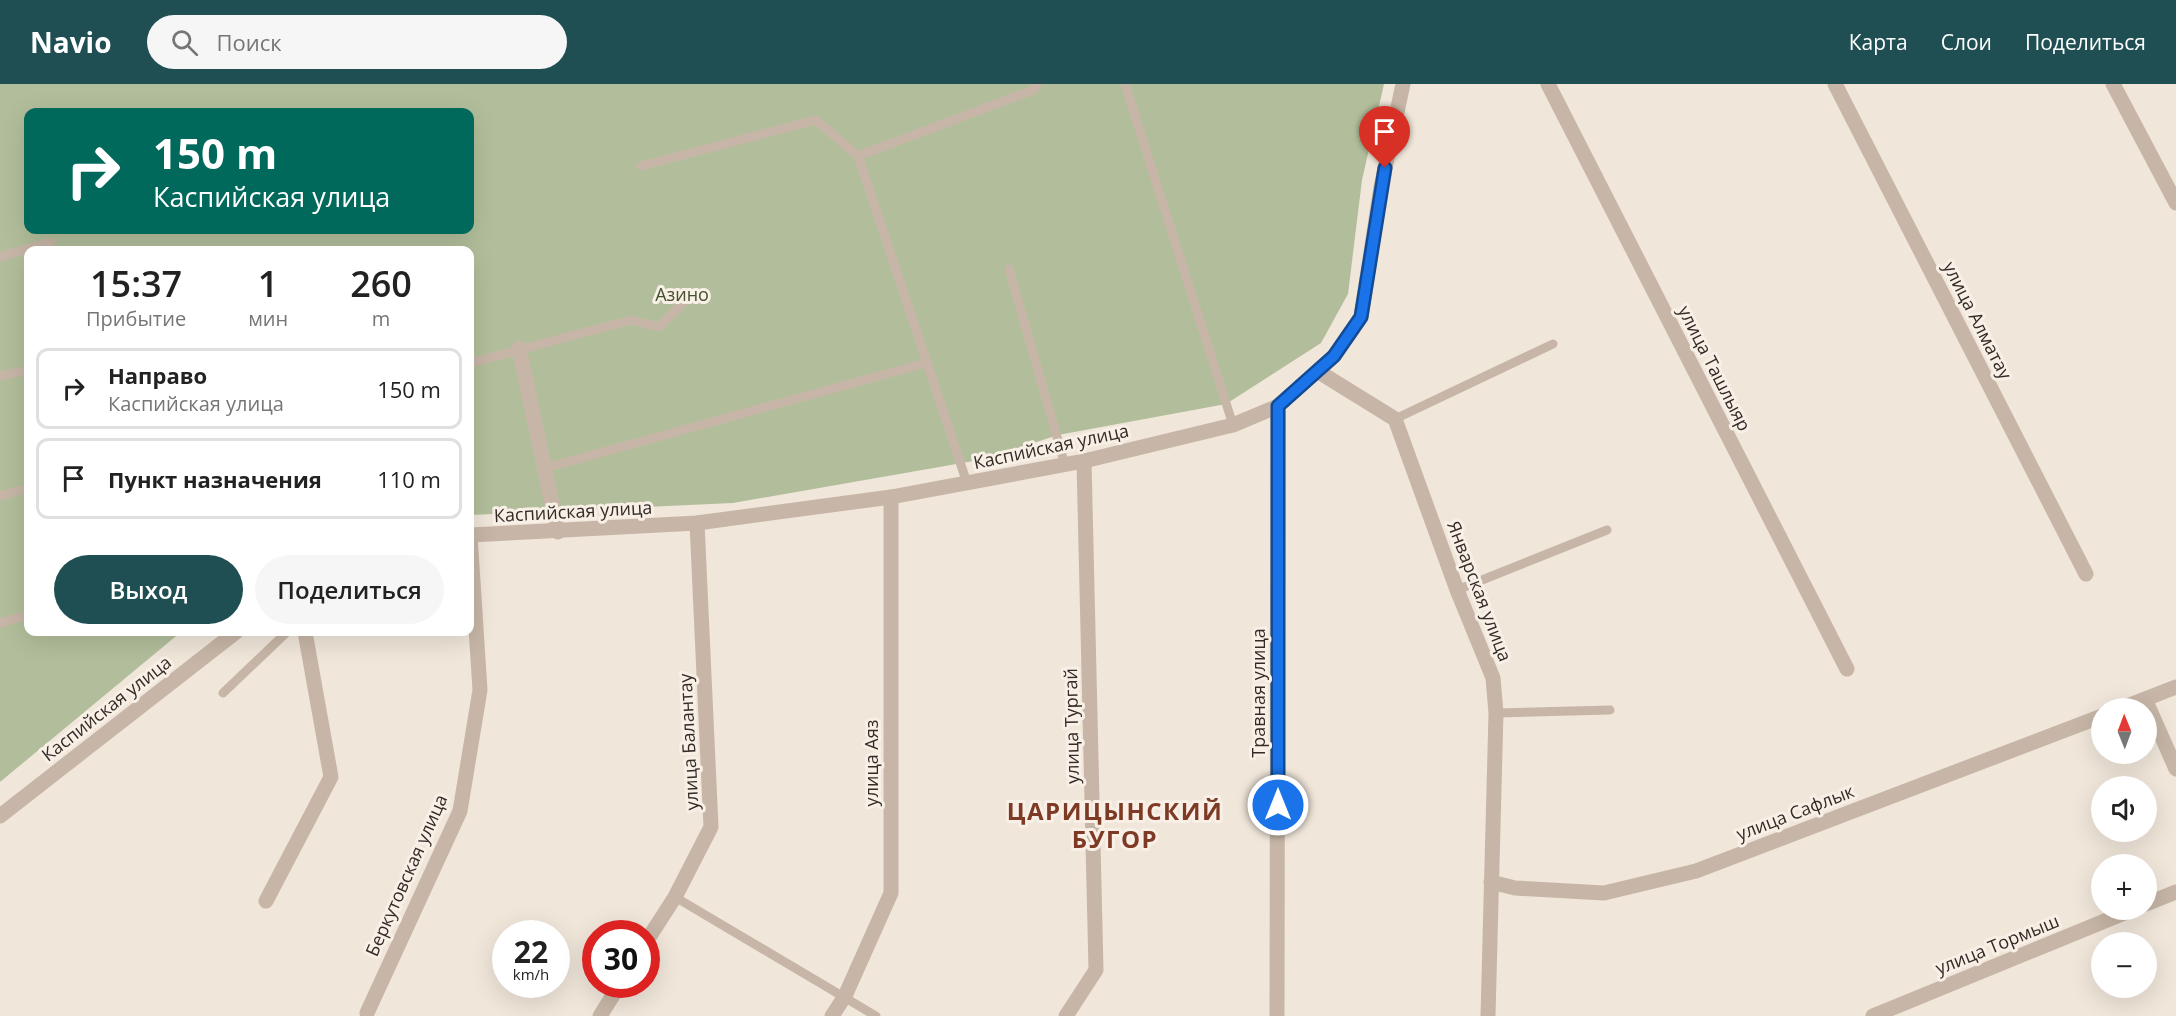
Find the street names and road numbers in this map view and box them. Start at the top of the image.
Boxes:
street label: улица Алматау [1938,257,2018,384]
street label: улица Ташлыяр [1673,301,1757,435]
street label: Каспийская улица [971,418,1131,474]
street label: Каспийская улица [493,495,653,527]
street label: Январская улица [1442,517,1518,665]
street label: Травная улица [1246,628,1270,758]
street label: Каспийская улица [36,650,176,766]
street label: улица Тургай [1058,668,1084,784]
street label: улица Балантау [672,672,704,811]
street label: улица Аяз [859,720,883,806]
street label: улица Сафлык [1733,778,1858,845]
street label: Беркутовская улица [360,790,452,960]
street label: улица Тормыш [1932,908,2062,980]

